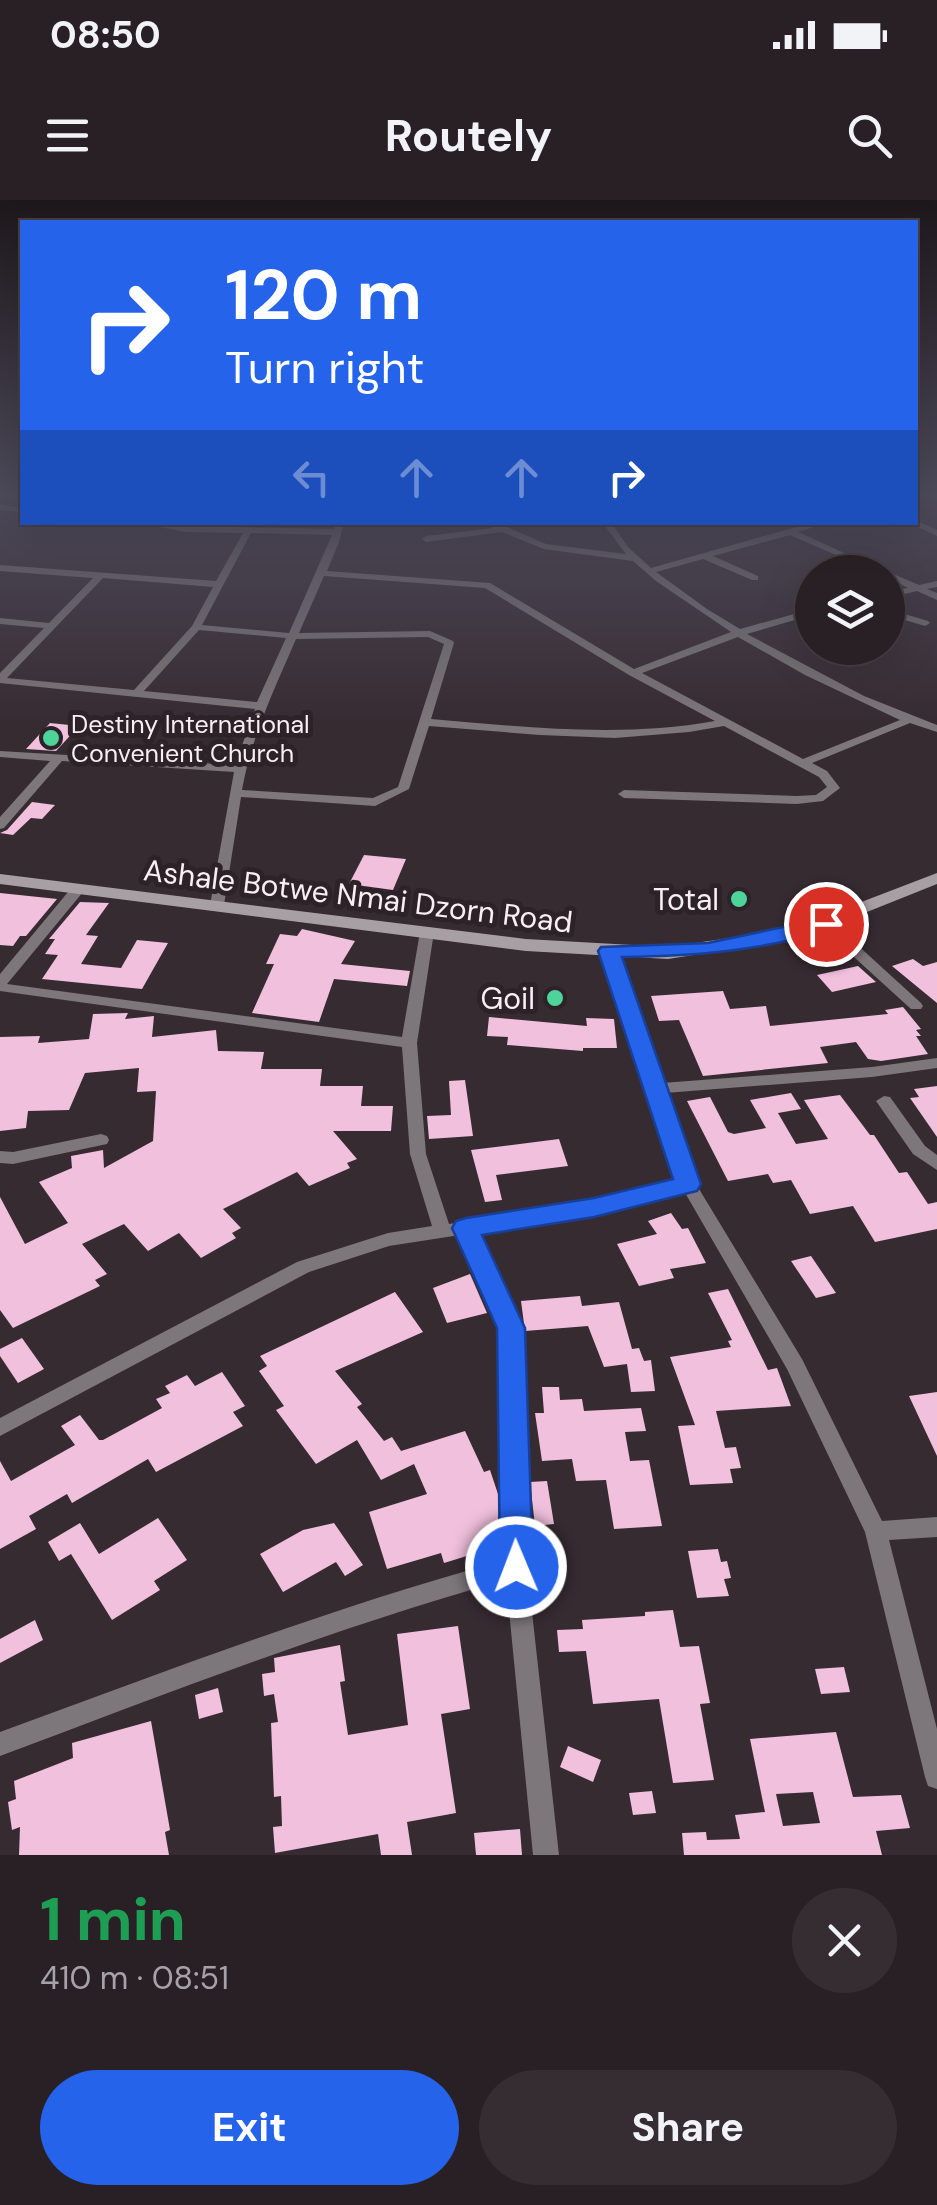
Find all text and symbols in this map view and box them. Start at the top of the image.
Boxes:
text: 08:50 [50,10,161,60]
text: Routely [385,106,552,165]
icon: menu [40,108,95,163]
icon: search [842,108,897,163]
text: 120 m [225,250,422,341]
icon: right [60,260,190,390]
text: Turn right [225,338,424,397]
icon: left [284,450,339,505]
icon: ahead [389,450,444,505]
icon: ahead [494,450,549,505]
icon: right [599,450,654,505]
map controls [795,555,905,665]
button: layers [795,555,905,665]
place label: Destiny International Convenient Church [71,708,310,770]
marker: Destiny International Convenient Church [40,727,62,749]
street label: Ashale Botwe Nmai Dzorn Road [141,850,575,942]
place label: Total [653,880,719,919]
pin [784,882,869,967]
marker: Total [728,888,750,910]
icon: arrive [799,897,854,952]
place label: Goil [481,979,535,1018]
marker: Goil [544,987,566,1009]
position arrow [464,1515,568,1619]
text: 1 min [40,1880,186,1959]
button: close [792,1888,897,1993]
text: 410 m · 08:51 [40,1957,229,1999]
button: Exit [40,2070,459,2185]
button: Share [479,2070,897,2185]

